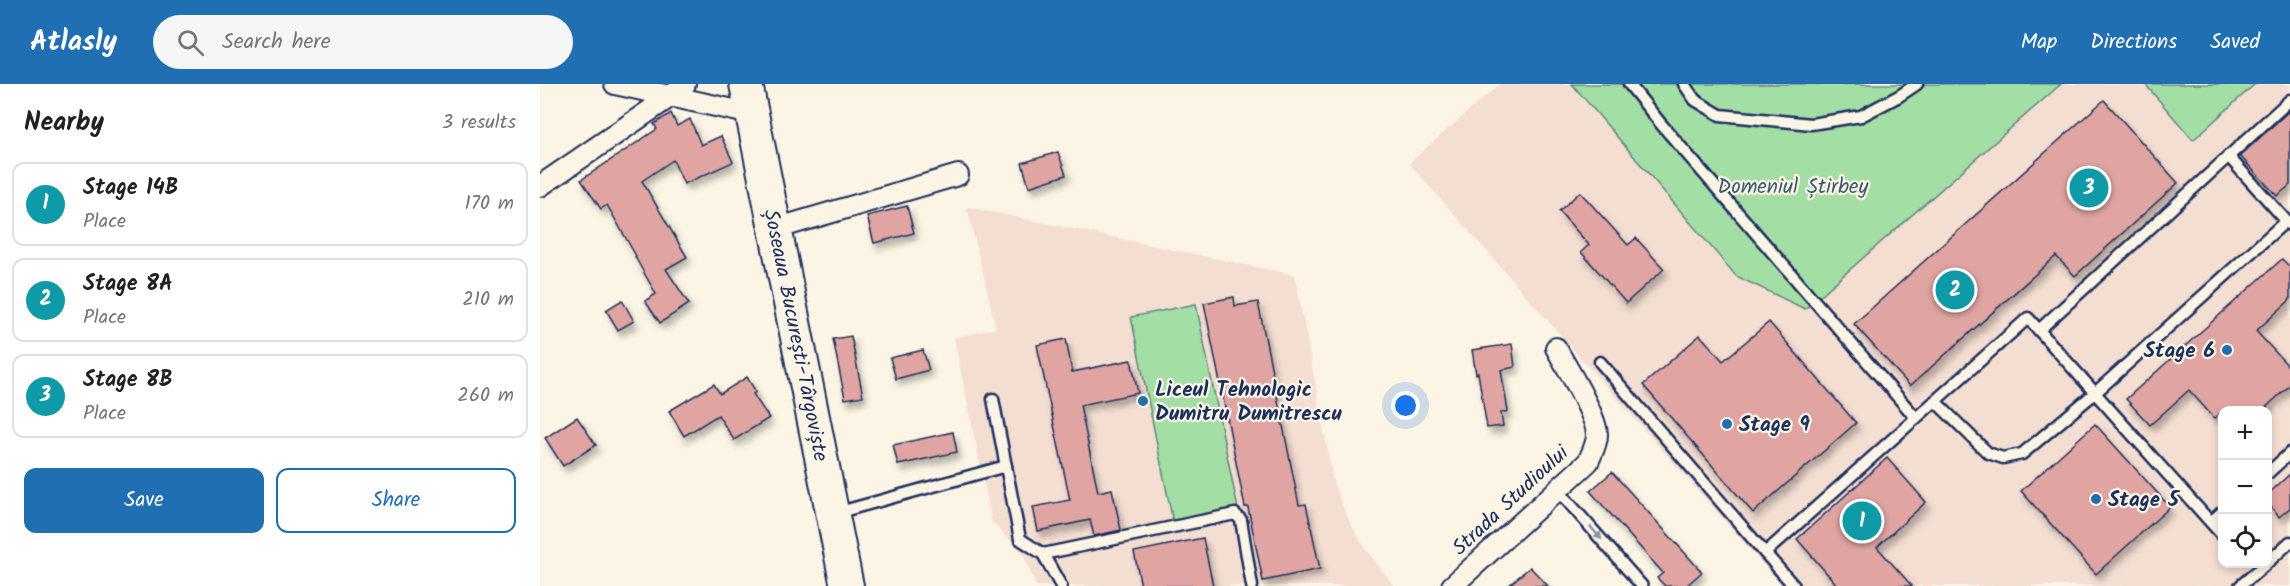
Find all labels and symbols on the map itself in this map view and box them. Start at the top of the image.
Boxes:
pin: 3 [2070,166,2108,210]
park label: Domeniul Știrbey [1718,171,1869,204]
street label: Șoseaua București-Târgoviște [754,206,837,465]
pin: 2 [1936,268,1974,312]
place label: Stage 6 [2143,335,2215,368]
marker: Stage 6 [2220,343,2234,357]
place label: Liceul Tehnologic Dumitru Dumitrescu [1155,374,1342,431]
your location [1391,391,1420,420]
marker: Liceul Tehnologic Dumitru Dumitrescu [1136,394,1150,408]
place label: Stage 9 [1739,409,1810,442]
marker: Stage 9 [1720,417,1734,431]
street label: Strada Studioului [1445,437,1578,564]
place label: Stage 5 [2108,484,2181,517]
marker: Stage 5 [2089,492,2103,506]
pin: 1 [1842,498,1882,544]
one-way arrow [1589,525,1602,540]

